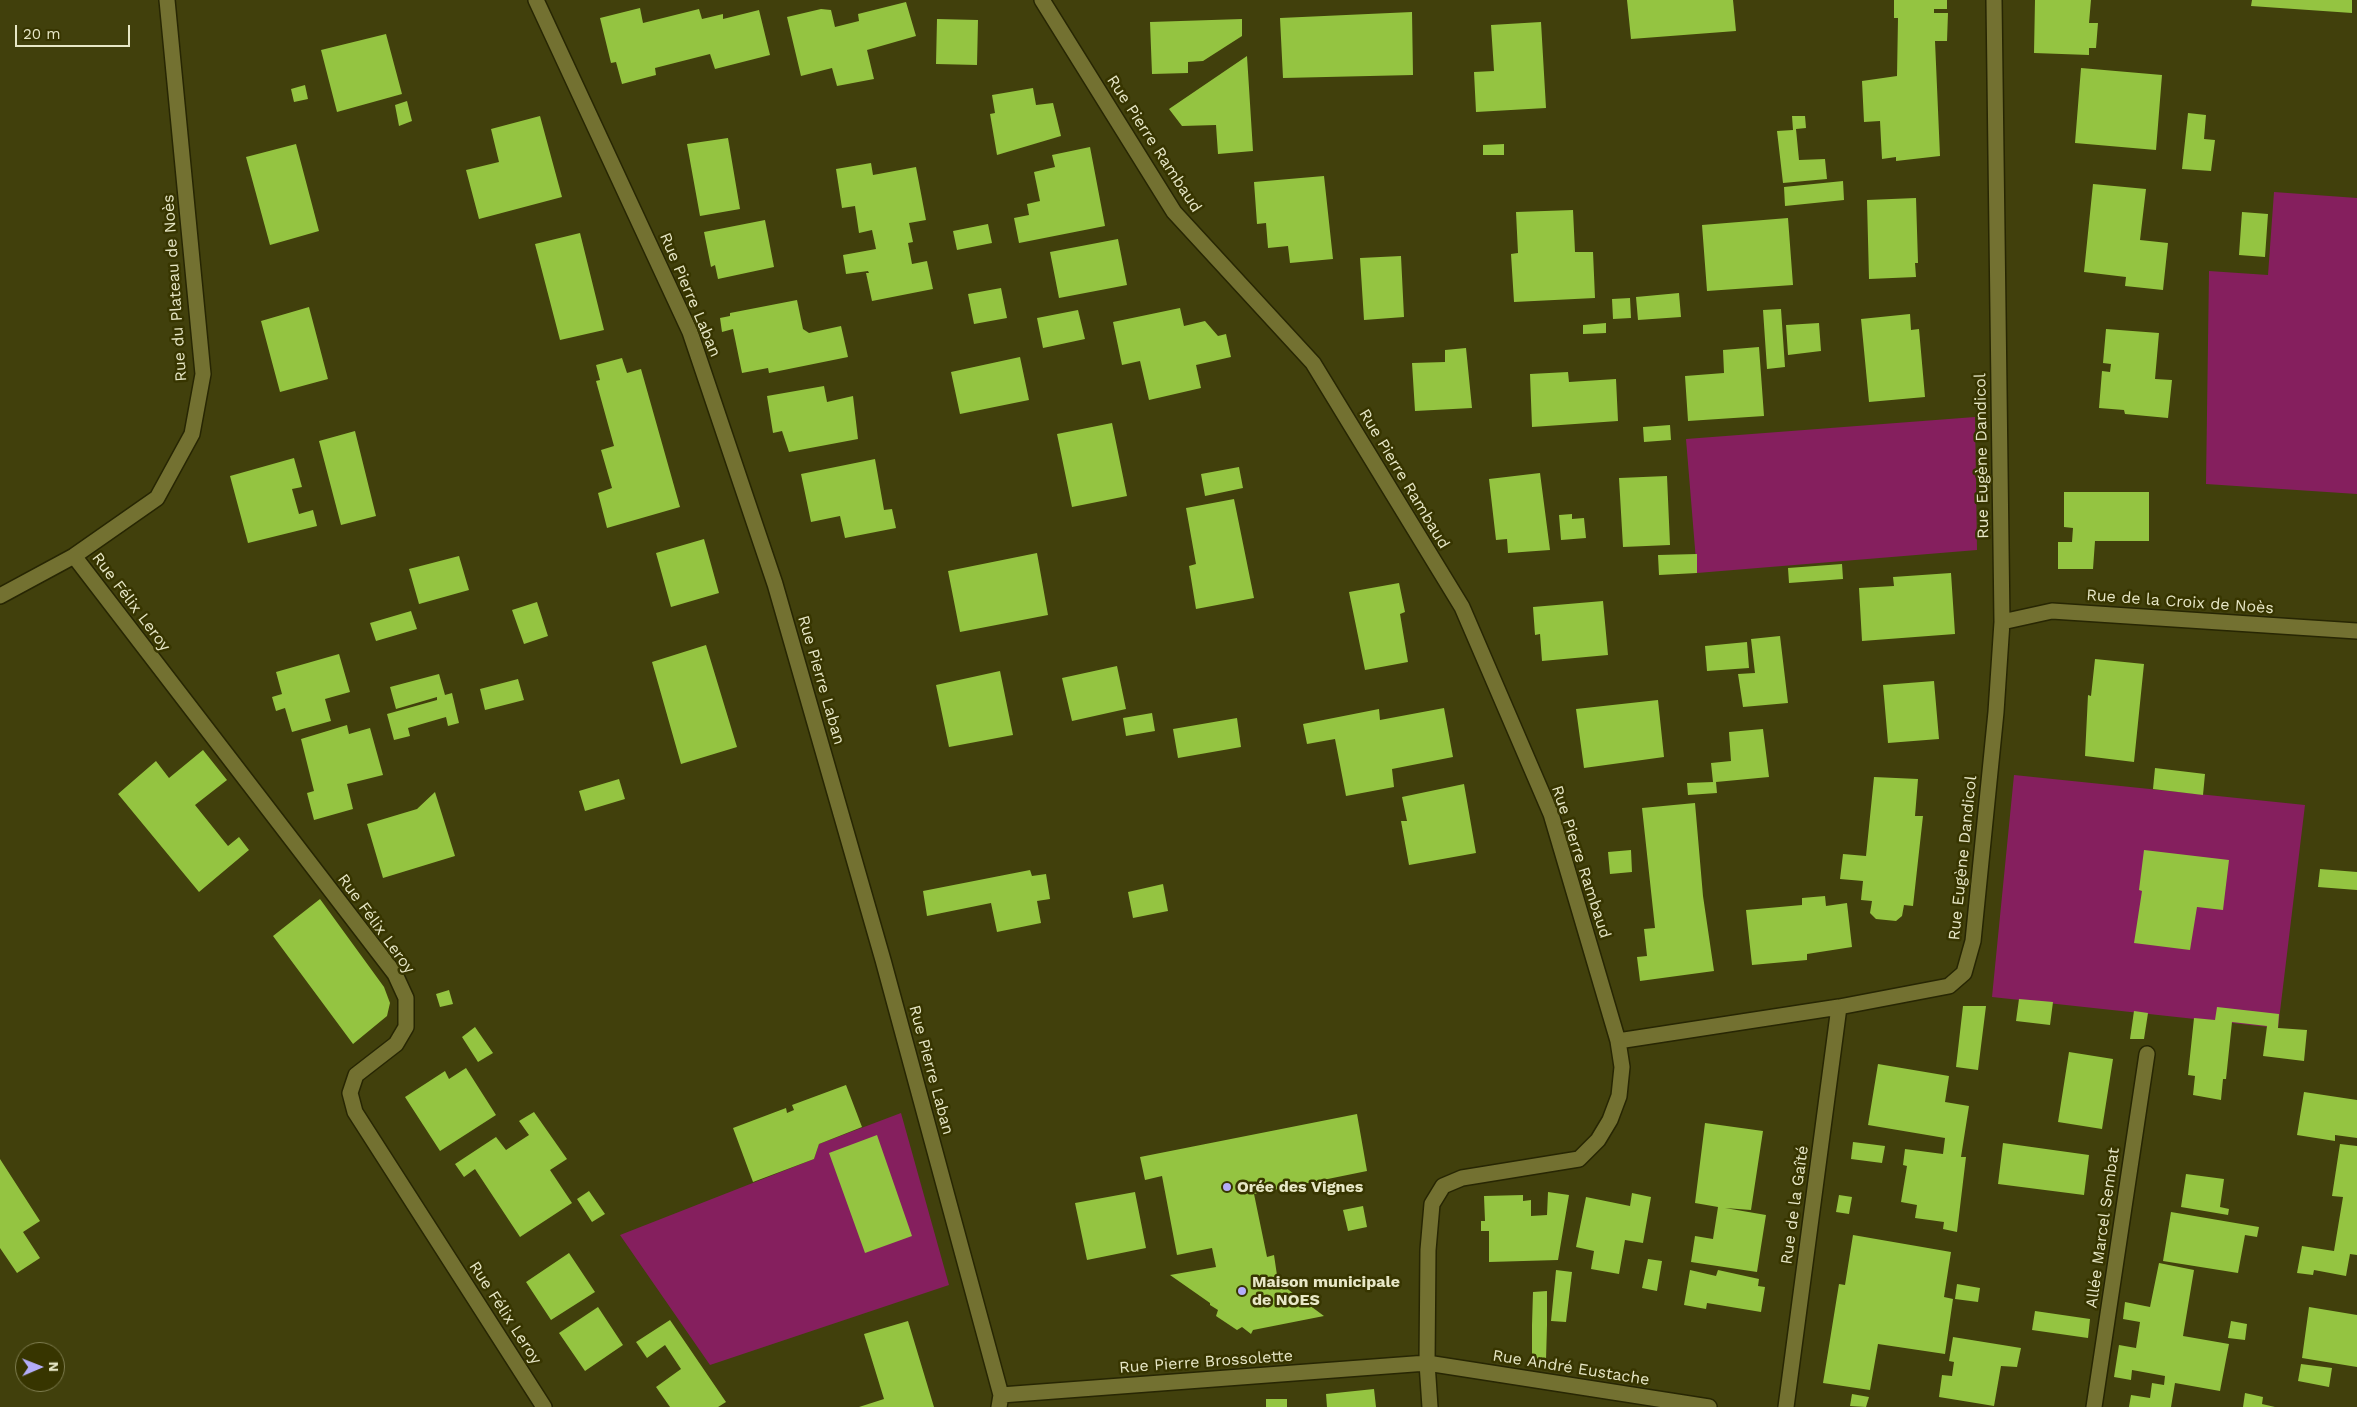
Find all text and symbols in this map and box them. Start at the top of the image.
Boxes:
scale bar [18,15,132,47]
text: 20 m [23,25,61,43]
street label: Rue Pierre Rambaud [1102,72,1206,216]
street label: Rue du Plateau de Noès [159,194,191,382]
street label: Rue Pierre Laban [655,230,725,360]
street label: Rue Eugène Dandicol [1971,373,1993,539]
street label: Rue Pierre Rambaud [1355,406,1453,552]
street label: Rue Félix Leroy [88,549,174,655]
street label: Rue de la Croix de Noès [2086,586,2274,618]
street label: Rue Pierre Laban [793,613,849,747]
street label: Rue Eugène Dandicol [1945,775,1981,941]
street label: Rue Pierre Rambaud [1547,783,1615,941]
street label: Rue Félix Leroy [333,870,419,978]
street label: Rue Pierre Laban [904,1003,958,1137]
street label: Rue de la Gaîté [1777,1144,1813,1266]
street label: Allée Marcel Sembat [2082,1146,2124,1310]
place label: Orée des Vignes [1237,1177,1363,1197]
marker: Orée des Vignes [1221,1181,1233,1193]
street label: Rue Félix Leroy [465,1258,545,1368]
place label: Maison municipale de NOES [1252,1272,1400,1310]
marker: Maison municipale de NOES [1236,1285,1248,1297]
north arrow [15,1342,65,1392]
street label: Rue Pierre Brossolette [1119,1346,1293,1378]
street label: Rue André Eustache [1491,1346,1651,1390]
text: N [46,1361,62,1372]

